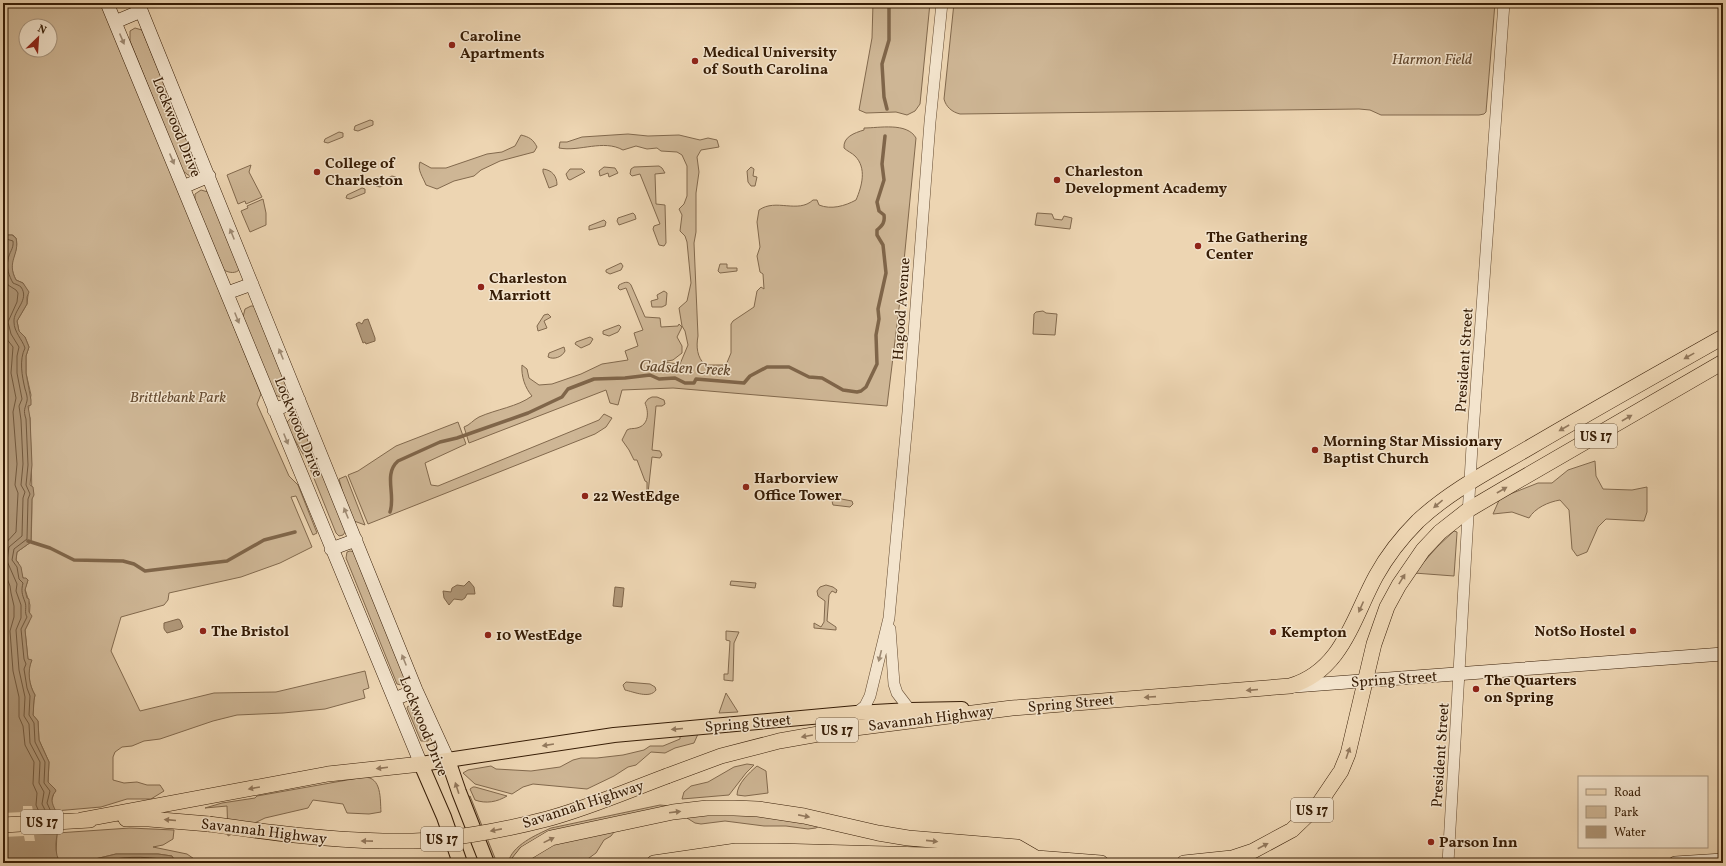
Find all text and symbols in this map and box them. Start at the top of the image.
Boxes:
north arrow [18,18,58,58]
text: N [35,22,48,39]
place label: Caroline Apartments [460,27,545,65]
one-way arrow [119,34,125,45]
marker: Caroline Apartments [447,40,457,50]
place label: Medical University of South Carolina [703,43,837,81]
park label: Harmon Field [1392,50,1472,71]
marker: Medical University of South Carolina [690,56,700,66]
street label: Lockwood Drive [146,74,205,181]
one-way arrow [169,154,175,166]
place label: College of Charleston [325,154,403,192]
place label: Charleston Development Academy [1065,162,1228,200]
marker: College of Charleston [312,167,322,177]
marker: Charleston Development Academy [1052,175,1062,185]
one-way arrow [229,228,235,239]
place label: The Gathering Center [1206,228,1308,266]
marker: The Gathering Center [1193,241,1203,251]
street label: Hagood Avenue [888,257,917,361]
place label: Charleston Marriott [489,269,567,307]
marker: Charleston Marriott [476,282,486,292]
street label: President Street [1451,307,1480,413]
one-way arrow [234,313,240,324]
one-way arrow [277,348,283,360]
one-way arrow [1683,352,1695,359]
water label: Gadsden Creek [639,356,732,382]
street label: Lockwood Drive [268,374,327,481]
park label: Brittlebank Park [130,388,226,409]
one-way arrow [1621,414,1633,421]
one-way arrow [1558,424,1570,431]
road number: US 17 [1575,424,1617,448]
place label: Morning Star Missionary Baptist Church [1323,432,1503,470]
one-way arrow [283,433,289,445]
marker: Morning Star Missionary Baptist Church [1310,445,1320,455]
place label: Harborview Office Tower [754,469,842,507]
marker: Harborview Office Tower [741,482,751,492]
one-way arrow [1496,486,1508,493]
place label: 22 WestEdge [593,487,680,508]
marker: 22 WestEdge [580,491,590,501]
one-way arrow [1433,500,1443,509]
one-way arrow [342,507,348,519]
one-way arrow [1398,574,1406,584]
one-way arrow [1358,601,1364,613]
place label: The Bristol [211,622,289,643]
place label: NotSo Hostel [1535,622,1625,643]
place label: Kempton [1281,623,1347,644]
marker: The Bristol [198,626,208,636]
place label: 10 WestEdge [496,626,583,647]
marker: NotSo Hostel [1628,626,1638,636]
marker: Kempton [1268,627,1278,637]
marker: 10 WestEdge [483,630,493,640]
one-way arrow [877,650,883,662]
one-way arrow [401,654,407,666]
street label: Spring Street [1350,667,1438,694]
place label: The Quarters on Spring [1484,671,1577,709]
street label: Lockwood Drive [393,673,452,780]
marker: The Quarters on Spring [1471,684,1481,694]
one-way arrow [1246,686,1258,693]
street label: Spring Street [1027,690,1115,719]
one-way arrow [1144,694,1156,701]
street label: Savannah Highway [867,701,995,738]
street label: President Street [1427,702,1456,808]
street label: Spring Street [704,710,792,739]
road number: US 17 [816,718,858,742]
one-way arrow [671,726,683,732]
one-way arrow [801,733,813,739]
one-way arrow [542,742,554,748]
one-way arrow [1346,746,1352,758]
one-way arrow [376,765,388,771]
street label: Savannah Highway [520,776,647,835]
legend [1578,776,1708,848]
one-way arrow [454,781,460,793]
one-way arrow [247,785,260,791]
text: Road [1614,785,1641,801]
road number: US 17 [1291,798,1333,822]
text: Park [1614,805,1639,821]
one-way arrow [669,808,681,815]
road number: US 17 [21,810,63,834]
street label: Savannah Highway [200,814,328,851]
one-way arrow [798,814,810,820]
one-way arrow [164,817,176,824]
text: Water [1614,825,1646,841]
road number: US 17 [421,827,463,851]
one-way arrow [490,827,503,833]
place label: Parson Inn [1439,833,1518,854]
one-way arrow [543,837,554,843]
marker: Parson Inn [1426,837,1436,847]
one-way arrow [360,838,373,844]
one-way arrow [926,838,938,844]
one-way arrow [1257,842,1268,849]

